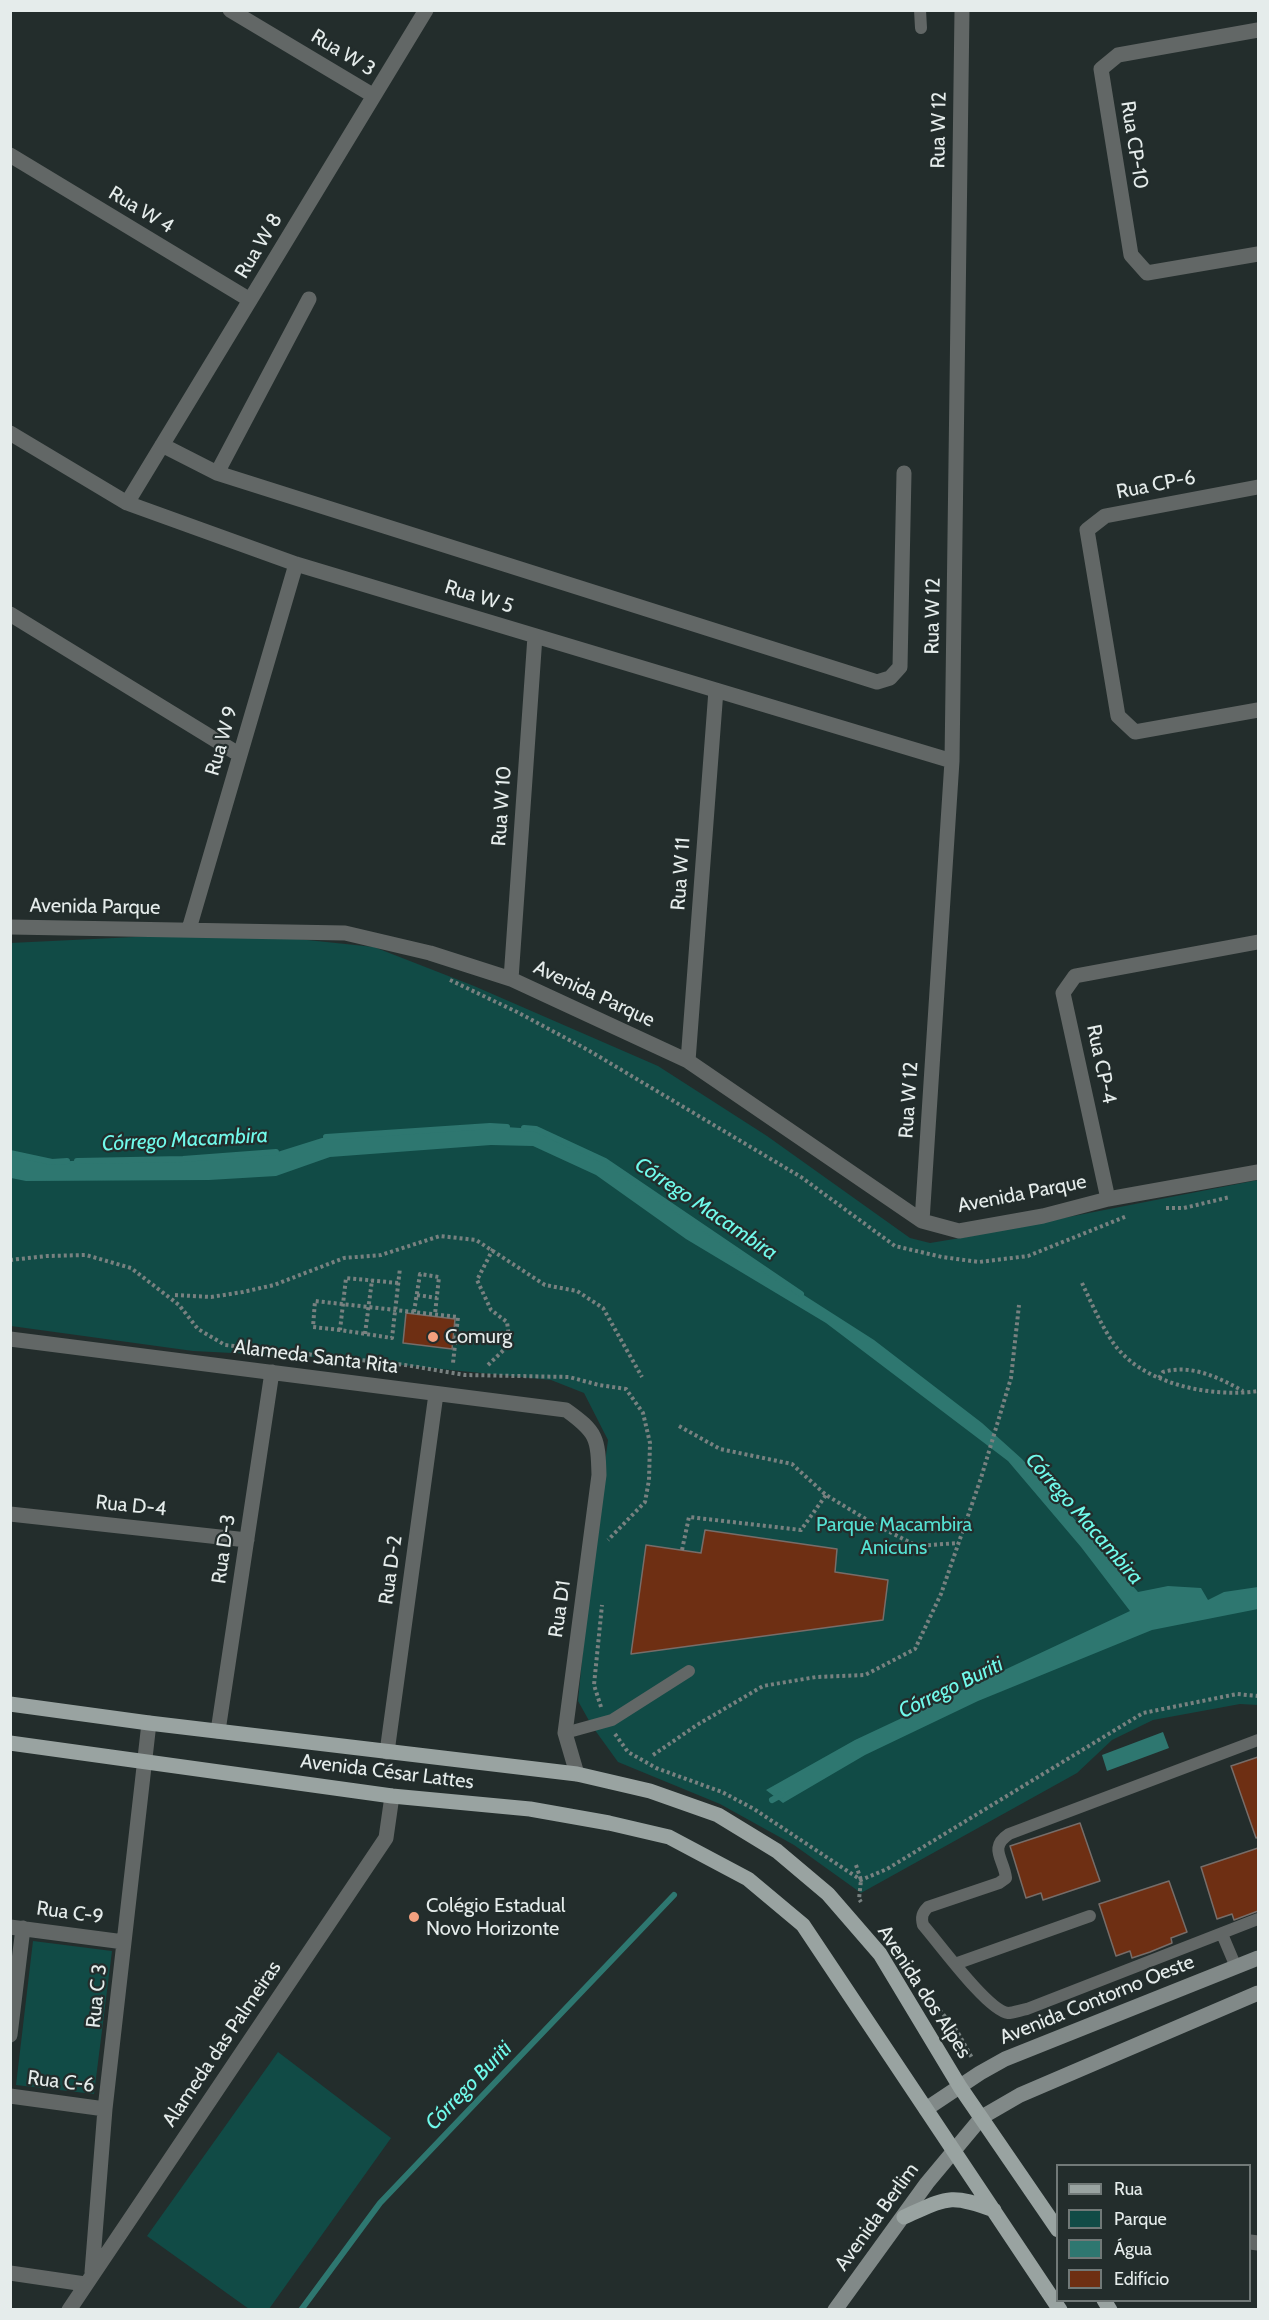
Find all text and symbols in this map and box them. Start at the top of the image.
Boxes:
street label: Rua W 3 [307,25,379,81]
street label: Rua W 12 [926,91,952,169]
street label: Rua CP-10 [1115,99,1153,191]
street label: Rua W 4 [104,181,178,239]
street label: Rua W 8 [230,209,288,283]
street label: Rua CP-6 [1114,466,1198,504]
street label: Rua W 5 [442,575,516,619]
street label: Rua W 12 [920,577,946,655]
street label: Rua W 9 [201,703,243,779]
street label: Rua W 10 [487,765,517,847]
street label: Rua W 11 [666,837,696,911]
street label: Avenida Parque [29,894,161,920]
street label: Avenida Parque [530,955,658,1033]
street label: Rua CP-4 [1081,1022,1121,1106]
street label: Rua W 12 [894,1061,924,1139]
water label: Córrego Macambira [101,1123,269,1157]
water label: Córrego Macambira [630,1152,782,1266]
street label: Avenida Parque [956,1170,1088,1218]
place label: Comurg [445,1325,512,1349]
marker: Comurg [426,1330,440,1344]
street label: Alameda Santa Rita [233,1335,399,1379]
water label: Córrego Macambira [1020,1448,1148,1590]
street label: Rua D-4 [94,1490,168,1522]
street label: Rua D-3 [207,1513,241,1585]
park label: Parque Macambira Anicuns [816,1513,972,1560]
street label: Rua D-2 [374,1534,408,1606]
street label: Rua D1 [544,1579,576,1639]
water label: Córrego Buriti [895,1652,1007,1724]
street label: Avenida César Lattes [299,1749,475,1795]
place label: Colégio Estadual Novo Horizonte [426,1894,565,1941]
street label: Rua C-9 [35,1896,105,1930]
marker: Colégio Estadual Novo Horizonte [407,1910,421,1924]
street label: Avenida dos Alpes [872,1921,976,2063]
street label: Avenida Contorno Oeste [996,1950,1198,2050]
street label: Alameda das Palmeiras [158,1957,286,2131]
street label: Rua C 3 [82,1963,112,2029]
water label: Córrego Buriti [421,2036,517,2136]
street label: Rua C-6 [26,2066,96,2098]
street label: Avenida Berlim [830,2159,924,2275]
legend [1056,2164,1251,2302]
text: Rua [1114,2178,1143,2200]
text: Parque [1114,2208,1167,2230]
text: Água [1114,2238,1152,2260]
text: Edifício [1114,2268,1169,2290]

